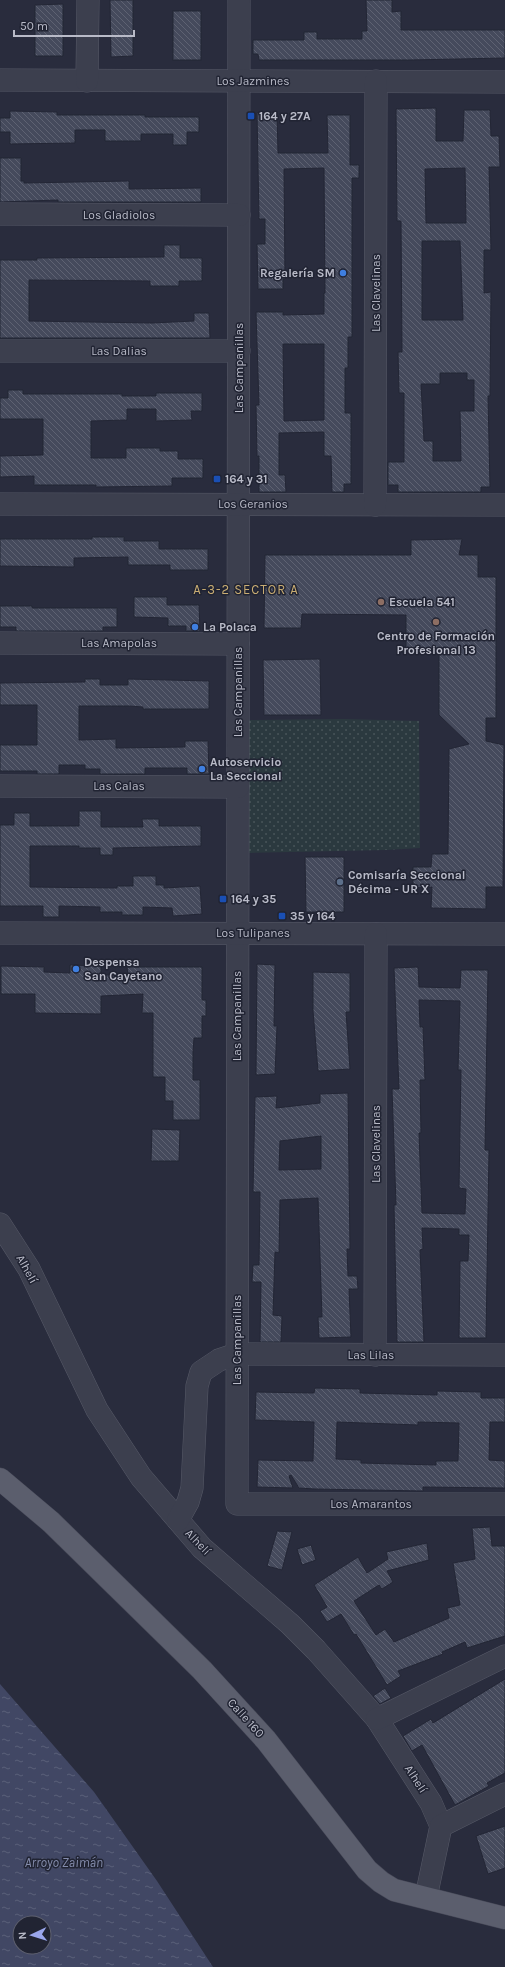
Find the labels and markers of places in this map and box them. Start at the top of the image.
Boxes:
place label: 164 y 27A [259,109,311,123]
marker: 164 y 27A [246,111,256,121]
place label: Regalería SM [260,266,335,280]
marker: Regalería SM [338,268,348,278]
place label: 164 y 31 [225,472,268,486]
marker: 164 y 31 [212,474,222,484]
place label: Escuela 541 [389,595,455,609]
marker: Escuela 541 [376,597,386,607]
marker: Centro de Formación Profesional 13 [431,617,441,627]
place label: La Polaca [203,620,257,634]
marker: La Polaca [190,622,200,632]
place label: Centro de Formación Profesional 13 [377,629,495,657]
place label: Autoservicio La Seccional [210,755,282,783]
marker: Autoservicio La Seccional [197,764,207,774]
place label: Comisaría Seccional Décima - UR X [348,868,465,896]
marker: Comisaría Seccional Décima - UR X [335,877,345,887]
place label: 164 y 35 [231,892,276,906]
marker: 164 y 35 [218,894,228,904]
place label: 35 y 164 [290,909,335,923]
marker: 35 y 164 [277,911,287,921]
place label: Despensa San Cayetano [84,955,162,983]
marker: Despensa San Cayetano [71,964,81,974]

